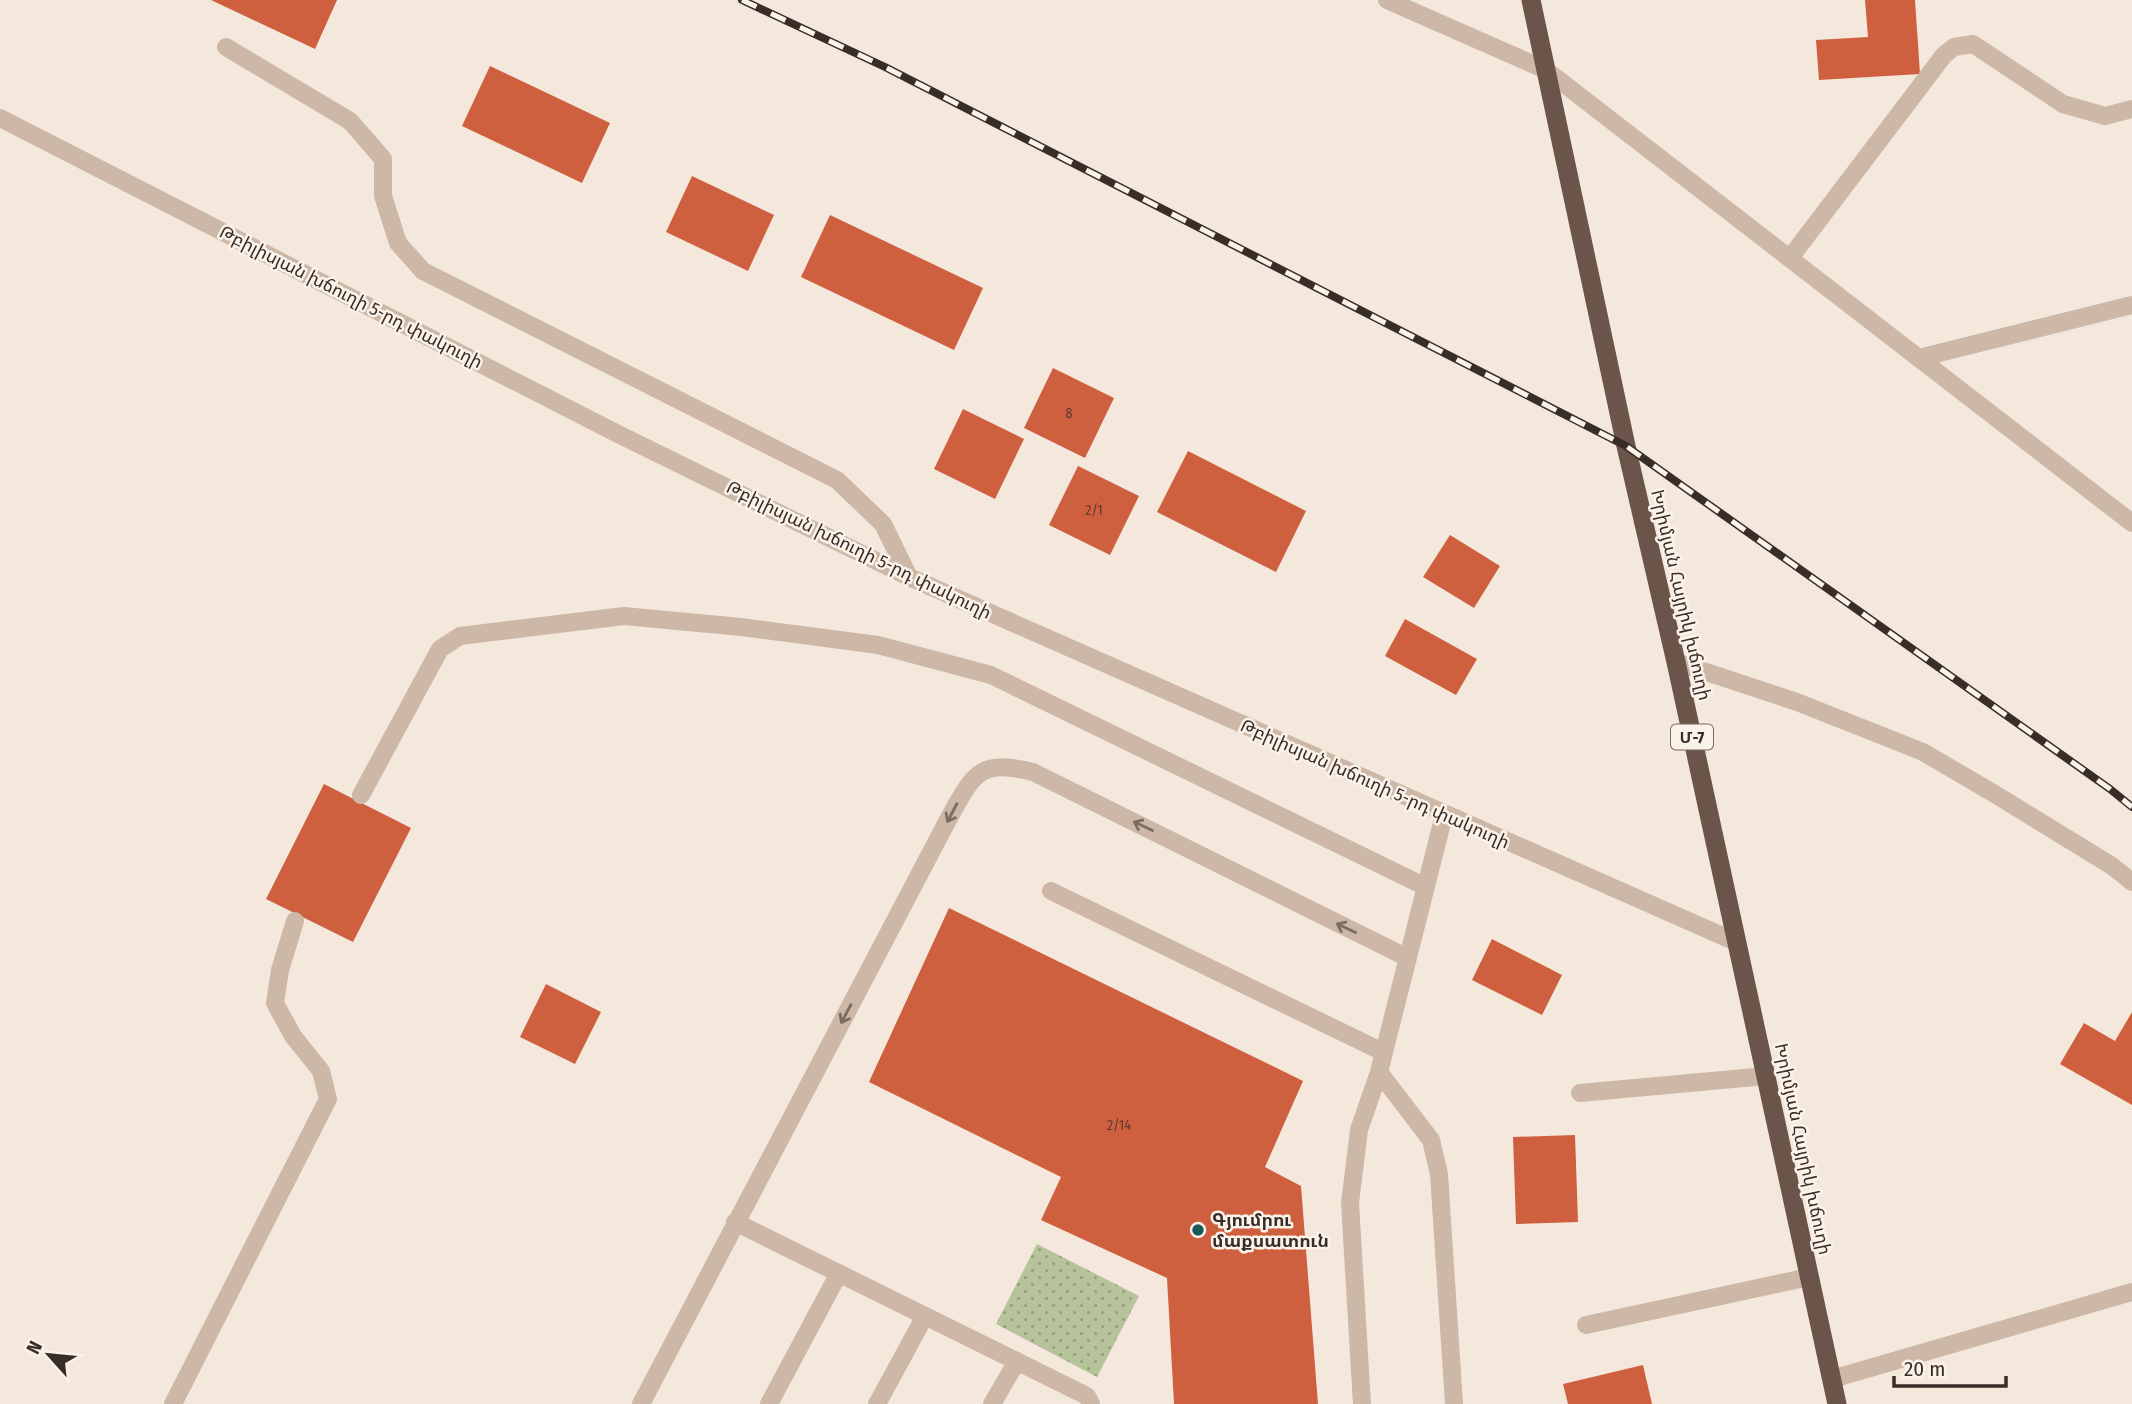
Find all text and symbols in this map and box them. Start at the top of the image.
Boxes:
street label: Թբիլիսյան խճուղի 5-րդ փակուղի [216,221,486,373]
house number: 8 [1066,405,1073,422]
street label: Թբիլիսյան խճուղի 5-րդ փակուղի [723,476,995,624]
street label: Խրիմյան Հայրիկ խճուղի [1646,487,1716,703]
house number: 2/1 [1085,502,1103,519]
street label: Թբիլիսյան խճուղի 5-րդ փակուղի [1237,715,1513,853]
road number: Մ-7 [1671,724,1713,750]
one-way arrow [945,802,958,823]
one-way arrow [1133,819,1154,833]
one-way arrow [1336,920,1357,934]
one-way arrow [839,1003,852,1024]
street label: Խրիմյան Հայրիկ խճուղի [1770,1041,1836,1257]
house number: 2/14 [1107,1117,1131,1134]
place label: Գյումրու մաքսատուն [1212,1209,1329,1252]
marker: Գյումրու մաքսատուն [1190,1222,1206,1238]
north arrow [14,1320,84,1390]
text: N [21,1337,47,1358]
scale bar [1894,1344,2006,1388]
text: 20 m [1904,1356,1945,1382]

